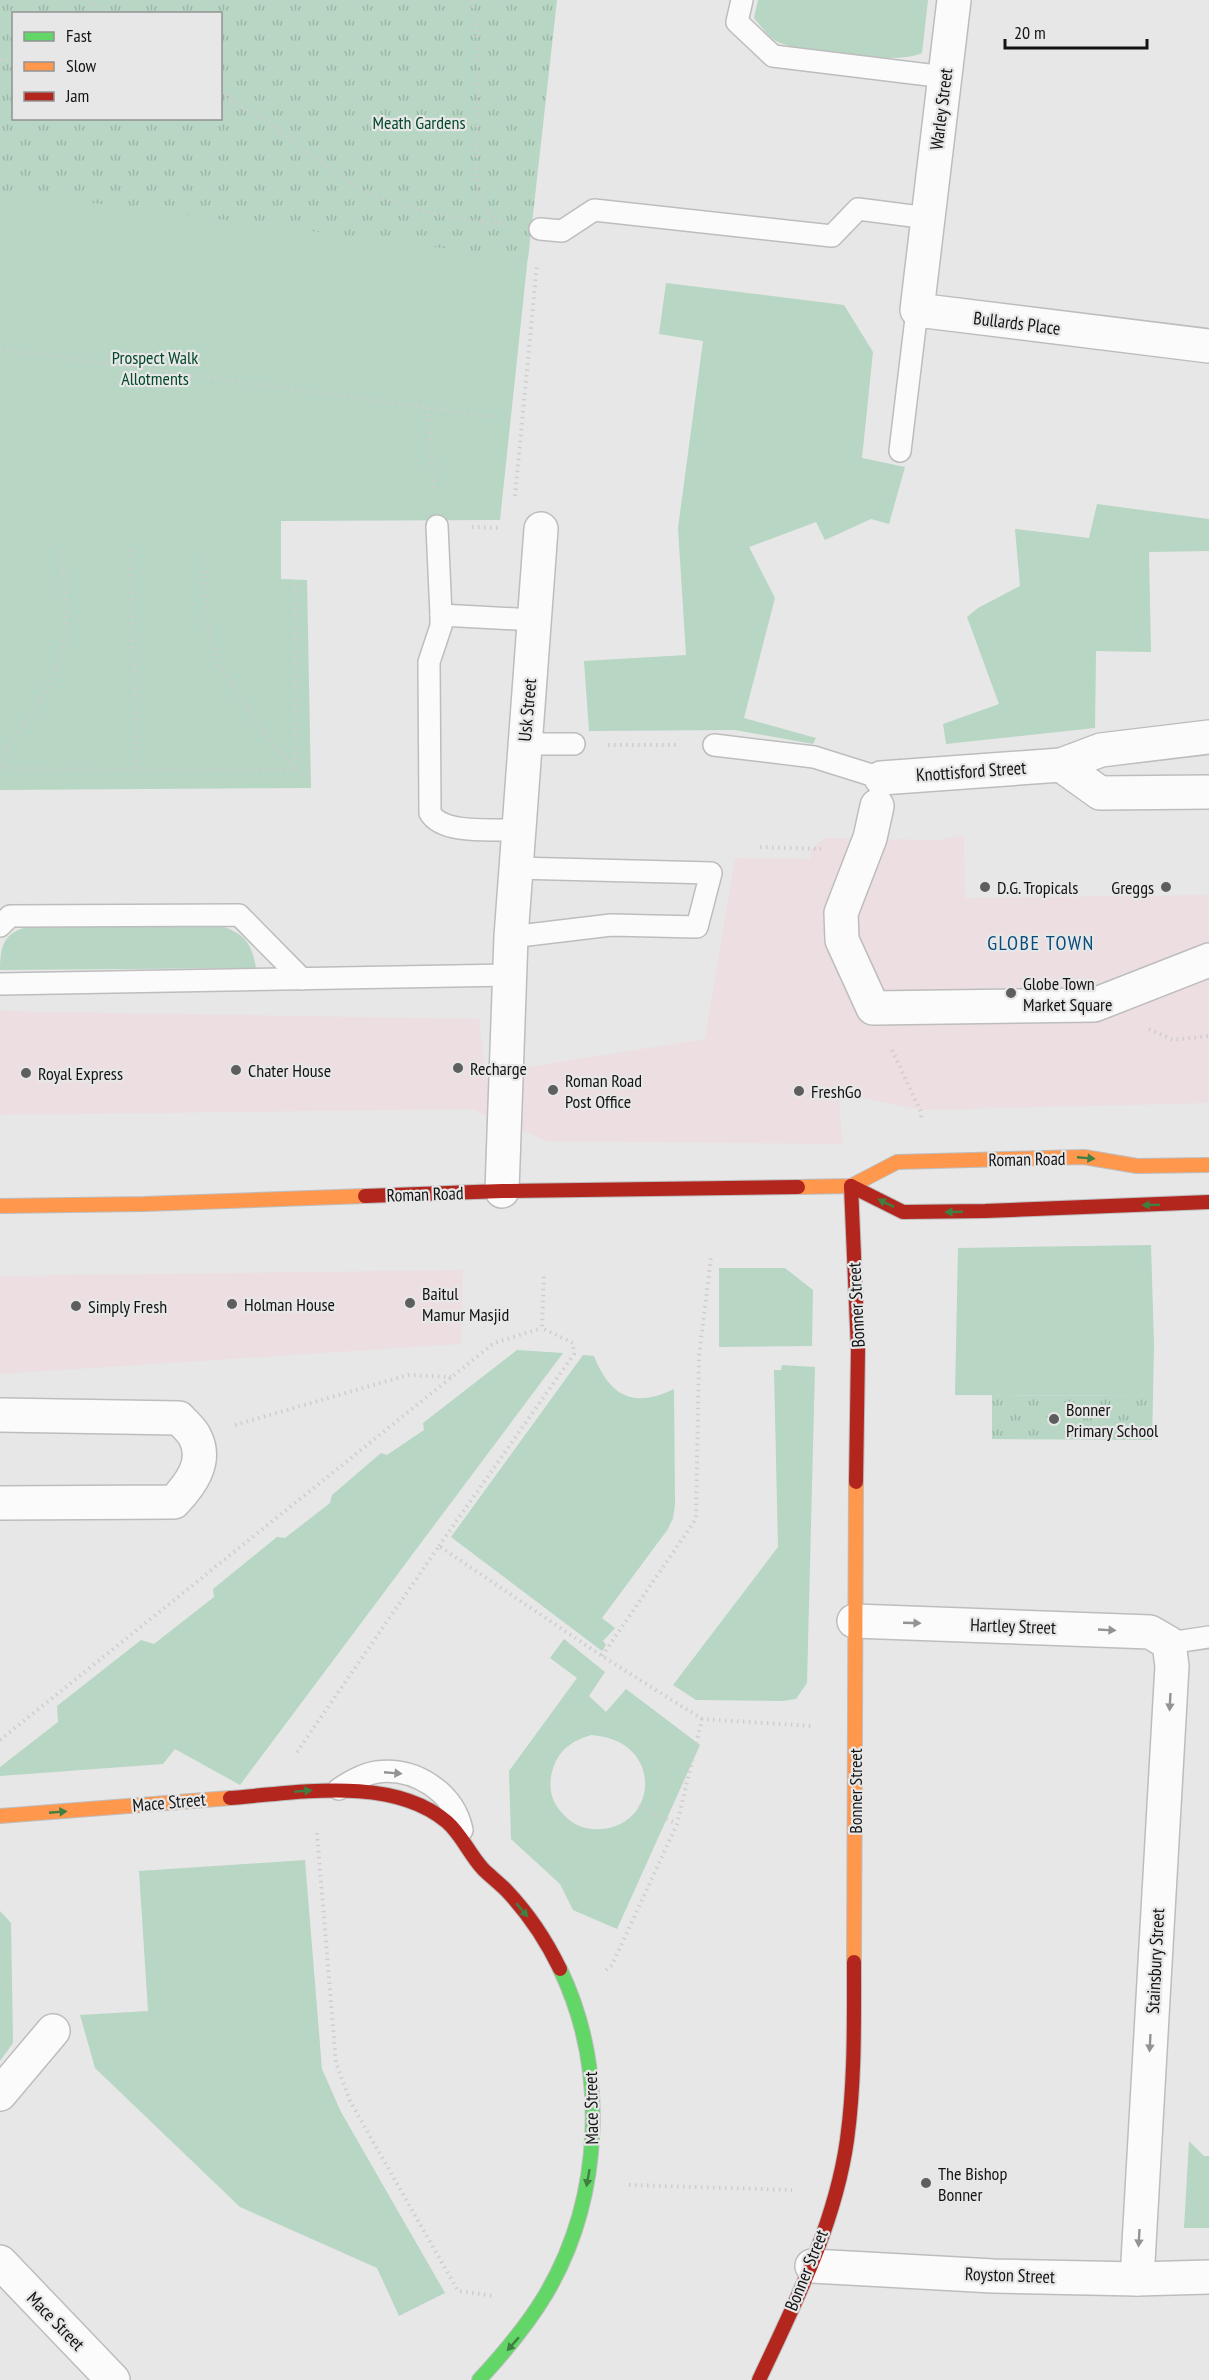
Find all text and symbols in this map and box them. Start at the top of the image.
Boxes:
legend [12,12,222,120]
scale bar [1005,12,1148,50]
text: 20 m [1014,21,1046,44]
text: Fast [66,24,92,47]
text: Slow [66,54,97,77]
street label: Warley Street [925,67,957,151]
text: Jam [65,84,89,107]
park label: Meath Gardens [373,111,466,134]
street label: Bullards Place [972,306,1062,340]
park label: Prospect Walk Allotments [112,346,198,390]
street label: Usk Street [513,678,541,742]
street label: Knottisford Street [915,756,1027,786]
place label: D.G. Tropicals [997,876,1078,899]
place label: Greggs [1111,876,1154,899]
marker: D.G. Tropicals [978,880,992,894]
marker: Greggs [1159,880,1173,894]
district label: GLOBE TOWN [987,930,1095,956]
place label: Globe Town Market Square [1023,972,1112,1016]
marker: Globe Town Market Square [1004,986,1018,1000]
place label: Recharge [470,1057,527,1080]
place label: Chater House [248,1059,331,1082]
marker: Recharge [451,1061,465,1075]
place label: Royal Express [38,1062,123,1085]
marker: Chater House [229,1063,243,1077]
marker: Royal Express [19,1066,33,1080]
place label: Roman Road Post Office [565,1069,642,1113]
place label: FreshGo [811,1080,862,1103]
marker: Roman Road Post Office [546,1083,560,1097]
marker: FreshGo [792,1084,806,1098]
street label: Roman Road [988,1147,1066,1171]
one-way arrow [1077,1154,1096,1163]
street label: Roman Road [386,1181,464,1207]
one-way arrow [877,1199,894,1208]
one-way arrow [1141,1200,1160,1209]
one-way arrow [945,1207,964,1216]
street label: Bonner Street [842,1262,870,1348]
place label: Baitul Mamur Masjid [422,1282,509,1326]
place label: Holman House [244,1293,335,1316]
place label: Simply Fresh [88,1295,167,1318]
marker: Baitul Mamur Masjid [403,1296,417,1310]
marker: Holman House [225,1297,239,1311]
marker: Simply Fresh [69,1299,83,1313]
place label: Bonner Primary School [1066,1398,1159,1442]
marker: Bonner Primary School [1047,1412,1061,1426]
street label: Hartley Street [970,1613,1056,1639]
one-way arrow [903,1618,922,1627]
one-way arrow [1097,1625,1116,1634]
one-way arrow [1165,1692,1174,1711]
street label: Bonner Street [844,1748,867,1834]
one-way arrow [383,1768,402,1778]
one-way arrow [294,1786,313,1796]
street label: Mace Street [131,1787,207,1817]
one-way arrow [49,1807,68,1816]
one-way arrow [516,1902,528,1917]
street label: Stainsbury Street [1141,1908,1169,2014]
one-way arrow [1146,2034,1155,2053]
street label: Mace Street [579,2071,603,2145]
place label: The Bishop Bonner [938,2162,1007,2206]
one-way arrow [583,2169,592,2188]
marker: The Bishop Bonner [919,2176,933,2190]
street label: Bonner Street [779,2226,833,2314]
one-way arrow [1135,2228,1144,2247]
street label: Royston Street [965,2262,1055,2288]
street label: Mace Street [22,2287,90,2355]
one-way arrow [507,2336,520,2351]

